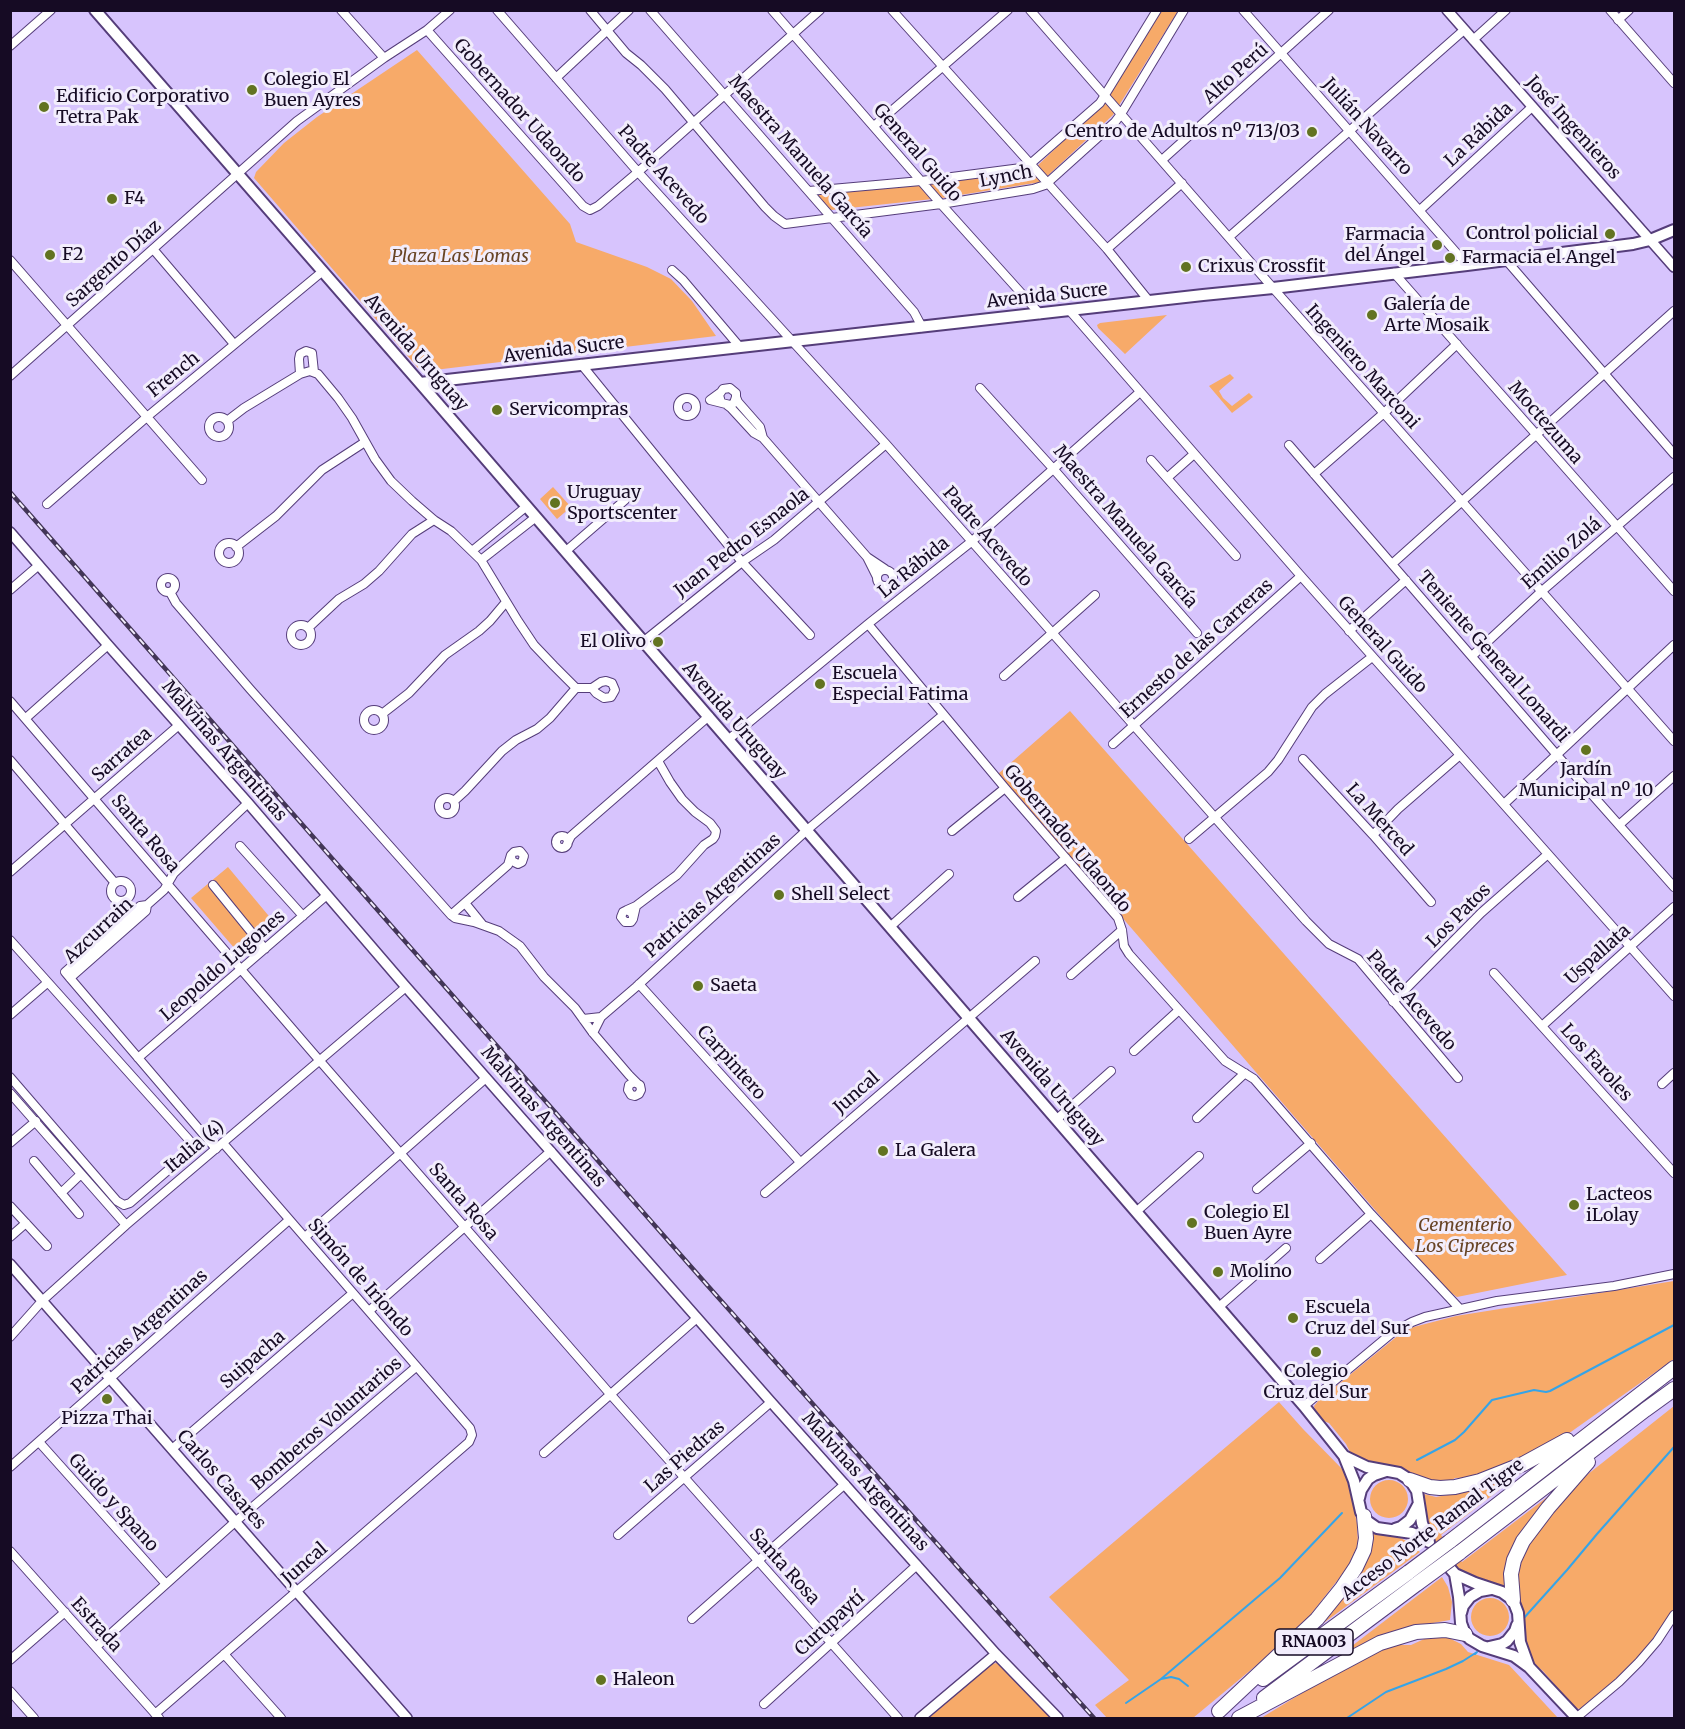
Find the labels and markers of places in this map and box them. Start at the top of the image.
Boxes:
place label: Colegio El Buen Ayres [264,69,361,112]
marker: Colegio El Buen Ayres [245,83,259,97]
place label: Edificio Corporativo Tetra Pak [56,86,229,128]
marker: Edificio Corporativo Tetra Pak [37,100,51,114]
place label: Centro de Adultos nº 713/03 [1065,121,1300,143]
marker: Centro de Adultos nº 713/03 [1305,125,1319,139]
place label: F4 [124,188,145,210]
marker: F4 [105,192,119,206]
place label: Control policial [1466,223,1598,245]
place label: Farmacia del Ángel [1345,224,1425,266]
marker: Control policial [1603,227,1617,241]
marker: Farmacia del Ángel [1430,238,1444,252]
place label: F2 [62,244,84,266]
place label: Farmacia el Angel [1462,247,1616,269]
marker: F2 [43,248,57,262]
marker: Farmacia el Angel [1443,251,1457,265]
place label: Crixus Crossfit [1198,256,1325,278]
marker: Crixus Crossfit [1179,260,1193,274]
place label: Galería de Arte Mosaik [1384,294,1489,336]
marker: Galería de Arte Mosaik [1365,308,1379,322]
place label: Servicompras [509,399,628,421]
marker: Servicompras [490,403,504,417]
place label: Uruguay Sportscenter [567,482,678,524]
marker: Uruguay Sportscenter [548,496,562,510]
place label: El Olivo [580,631,646,653]
marker: El Olivo [651,635,665,649]
place label: Escuela Especial Fatima [832,663,968,706]
marker: Escuela Especial Fatima [813,677,827,691]
marker: Jardín Municipal nº 10 [1579,743,1593,757]
place label: Jardín Municipal nº 10 [1519,759,1653,802]
place label: Shell Select [791,884,890,906]
marker: Shell Select [772,888,786,902]
place label: Saeta [710,975,757,997]
marker: Saeta [691,979,705,993]
place label: La Galera [895,1140,976,1162]
marker: La Galera [876,1144,890,1158]
place label: Lacteos iLolay [1586,1184,1652,1226]
marker: Lacteos iLolay [1567,1198,1581,1212]
place label: Colegio El Buen Ayre [1204,1202,1292,1244]
marker: Colegio El Buen Ayre [1185,1216,1199,1230]
place label: Molino [1230,1261,1292,1283]
marker: Molino [1211,1265,1225,1279]
place label: Escuela Cruz del Sur [1305,1297,1410,1340]
marker: Escuela Cruz del Sur [1286,1311,1300,1325]
marker: Colegio Cruz del Sur [1309,1345,1323,1359]
place label: Colegio Cruz del Sur [1264,1361,1368,1404]
marker: Pizza Thai [100,1392,114,1406]
place label: Pizza Thai [61,1408,153,1430]
place label: Haleon [613,1669,675,1691]
marker: Haleon [594,1673,608,1687]

